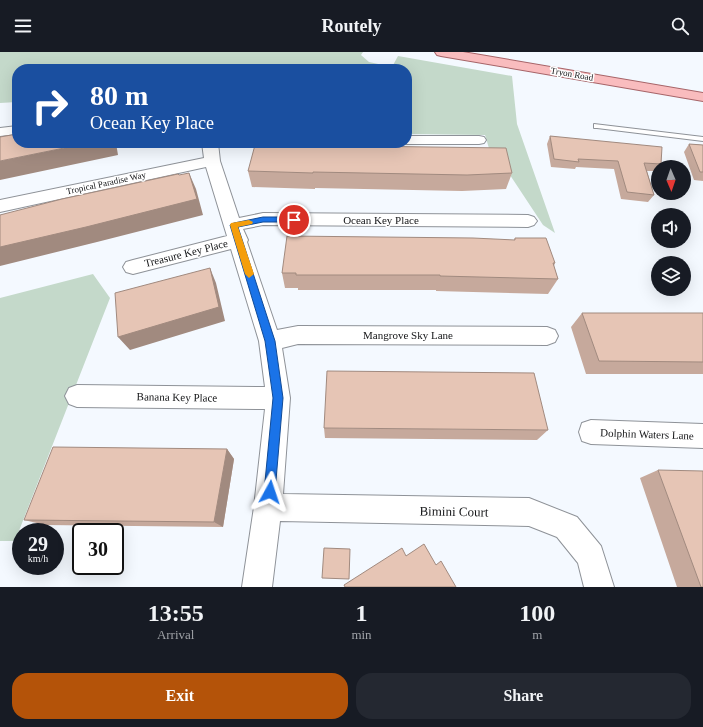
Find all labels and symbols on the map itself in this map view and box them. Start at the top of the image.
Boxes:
street label: Tryon Road [550,65,594,83]
north arrow [651,160,691,200]
street label: Tropical Paradise Way [65,170,147,196]
pin [277,203,311,237]
street label: Ocean Key Place [343,214,419,226]
street label: Treasure Key Place [143,237,229,269]
street label: Mangrove Sky Lane [363,329,453,341]
street label: Banana Key Place [137,390,218,404]
street label: Dolphin Waters Lane [600,426,694,442]
position arrow [249,471,291,513]
street label: Bimini Court [419,503,489,520]
speed limit sign: 30 [72,523,124,575]

